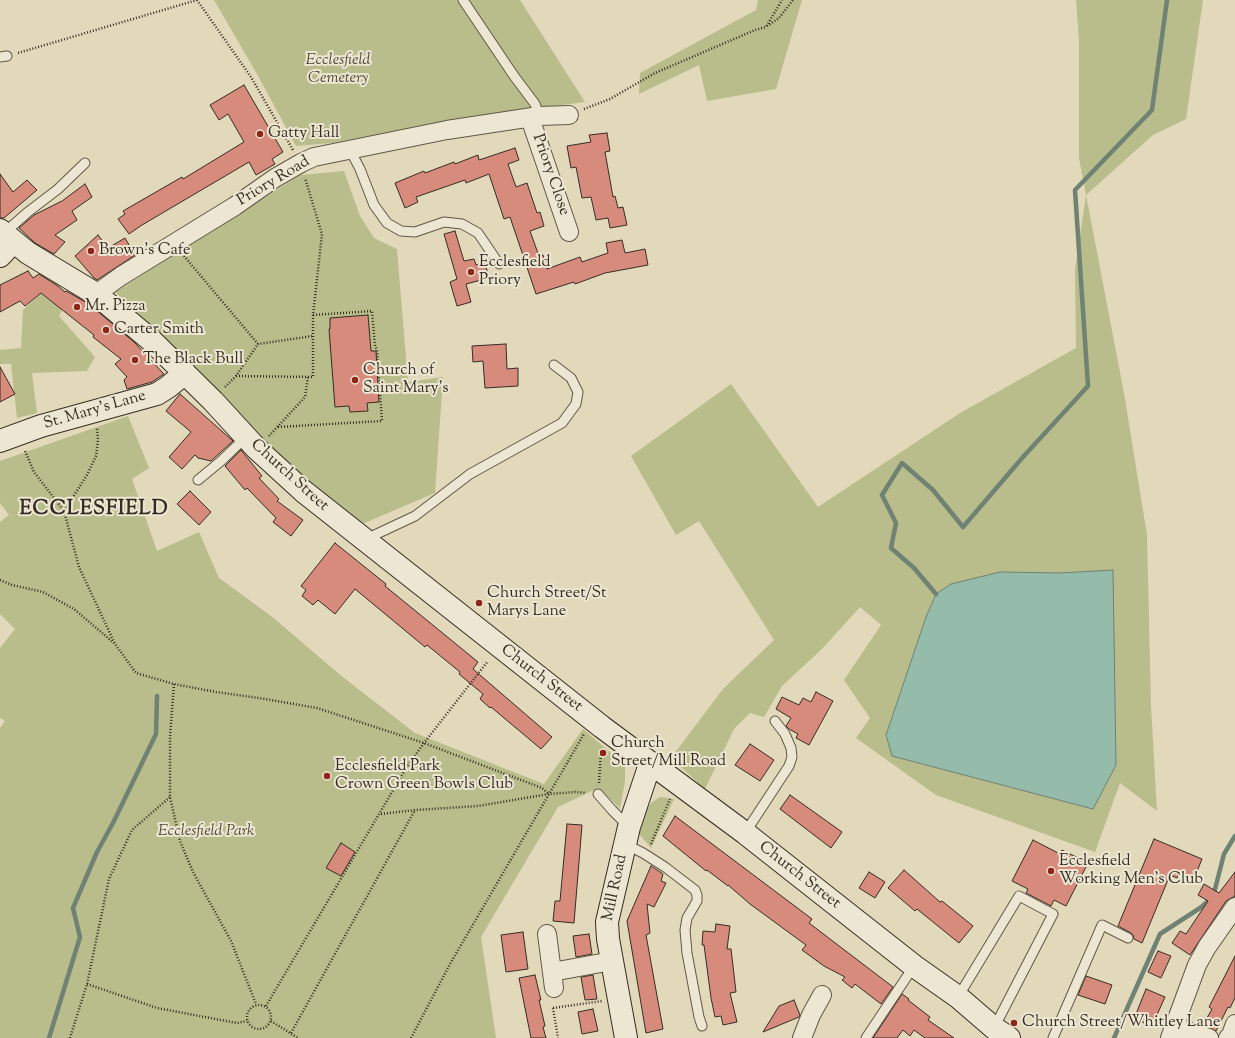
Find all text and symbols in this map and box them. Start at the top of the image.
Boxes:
park label: Ecclesfield Cemetery [306,51,370,89]
place label: Gatty Hall [268,124,340,144]
marker: Gatty Hall [255,129,265,139]
street label: Priory Close [527,132,573,218]
street label: Priory Road [234,153,314,211]
place label: Brown's Cafe [99,241,190,261]
marker: Brown's Cafe [86,246,96,256]
place label: Ecclesfield Priory [479,253,550,291]
marker: Ecclesfield Priory [466,267,476,277]
place label: Mr. Pizza [85,297,146,317]
marker: Mr. Pizza [72,302,82,312]
place label: Carter Smith [114,320,204,340]
marker: Carter Smith [101,325,111,335]
place label: The Black Bull [143,350,243,370]
marker: The Black Bull [130,355,140,365]
place label: Church of Saint Mary's [363,361,448,399]
marker: Church of Saint Mary's [350,375,360,385]
street label: St. Mary's Lane [42,387,148,435]
street label: Church Street [246,436,332,516]
district label: ECCLESFIELD [19,499,169,523]
place label: Church Street/St Marys Lane [487,584,607,622]
marker: Church Street/St Marys Lane [474,598,484,608]
street label: Church Street [496,641,586,717]
place label: Church Street/Mill Road [611,734,726,772]
marker: Church Street/Mill Road [598,748,608,758]
place label: Ecclesfield Park Crown Green Bowls Club [335,757,513,795]
marker: Ecclesfield Park Crown Green Bowls Club [322,771,332,781]
park label: Ecclesfield Park [158,822,254,842]
street label: Church Street [754,838,844,914]
place label: Ecclesfield Working Men's Club [1059,852,1203,890]
street label: Mill Road [600,853,632,923]
marker: Ecclesfield Working Men's Club [1046,866,1056,876]
place label: Church Street/Whitley Lane [1022,1013,1221,1033]
marker: Church Street/Whitley Lane [1009,1018,1019,1028]

